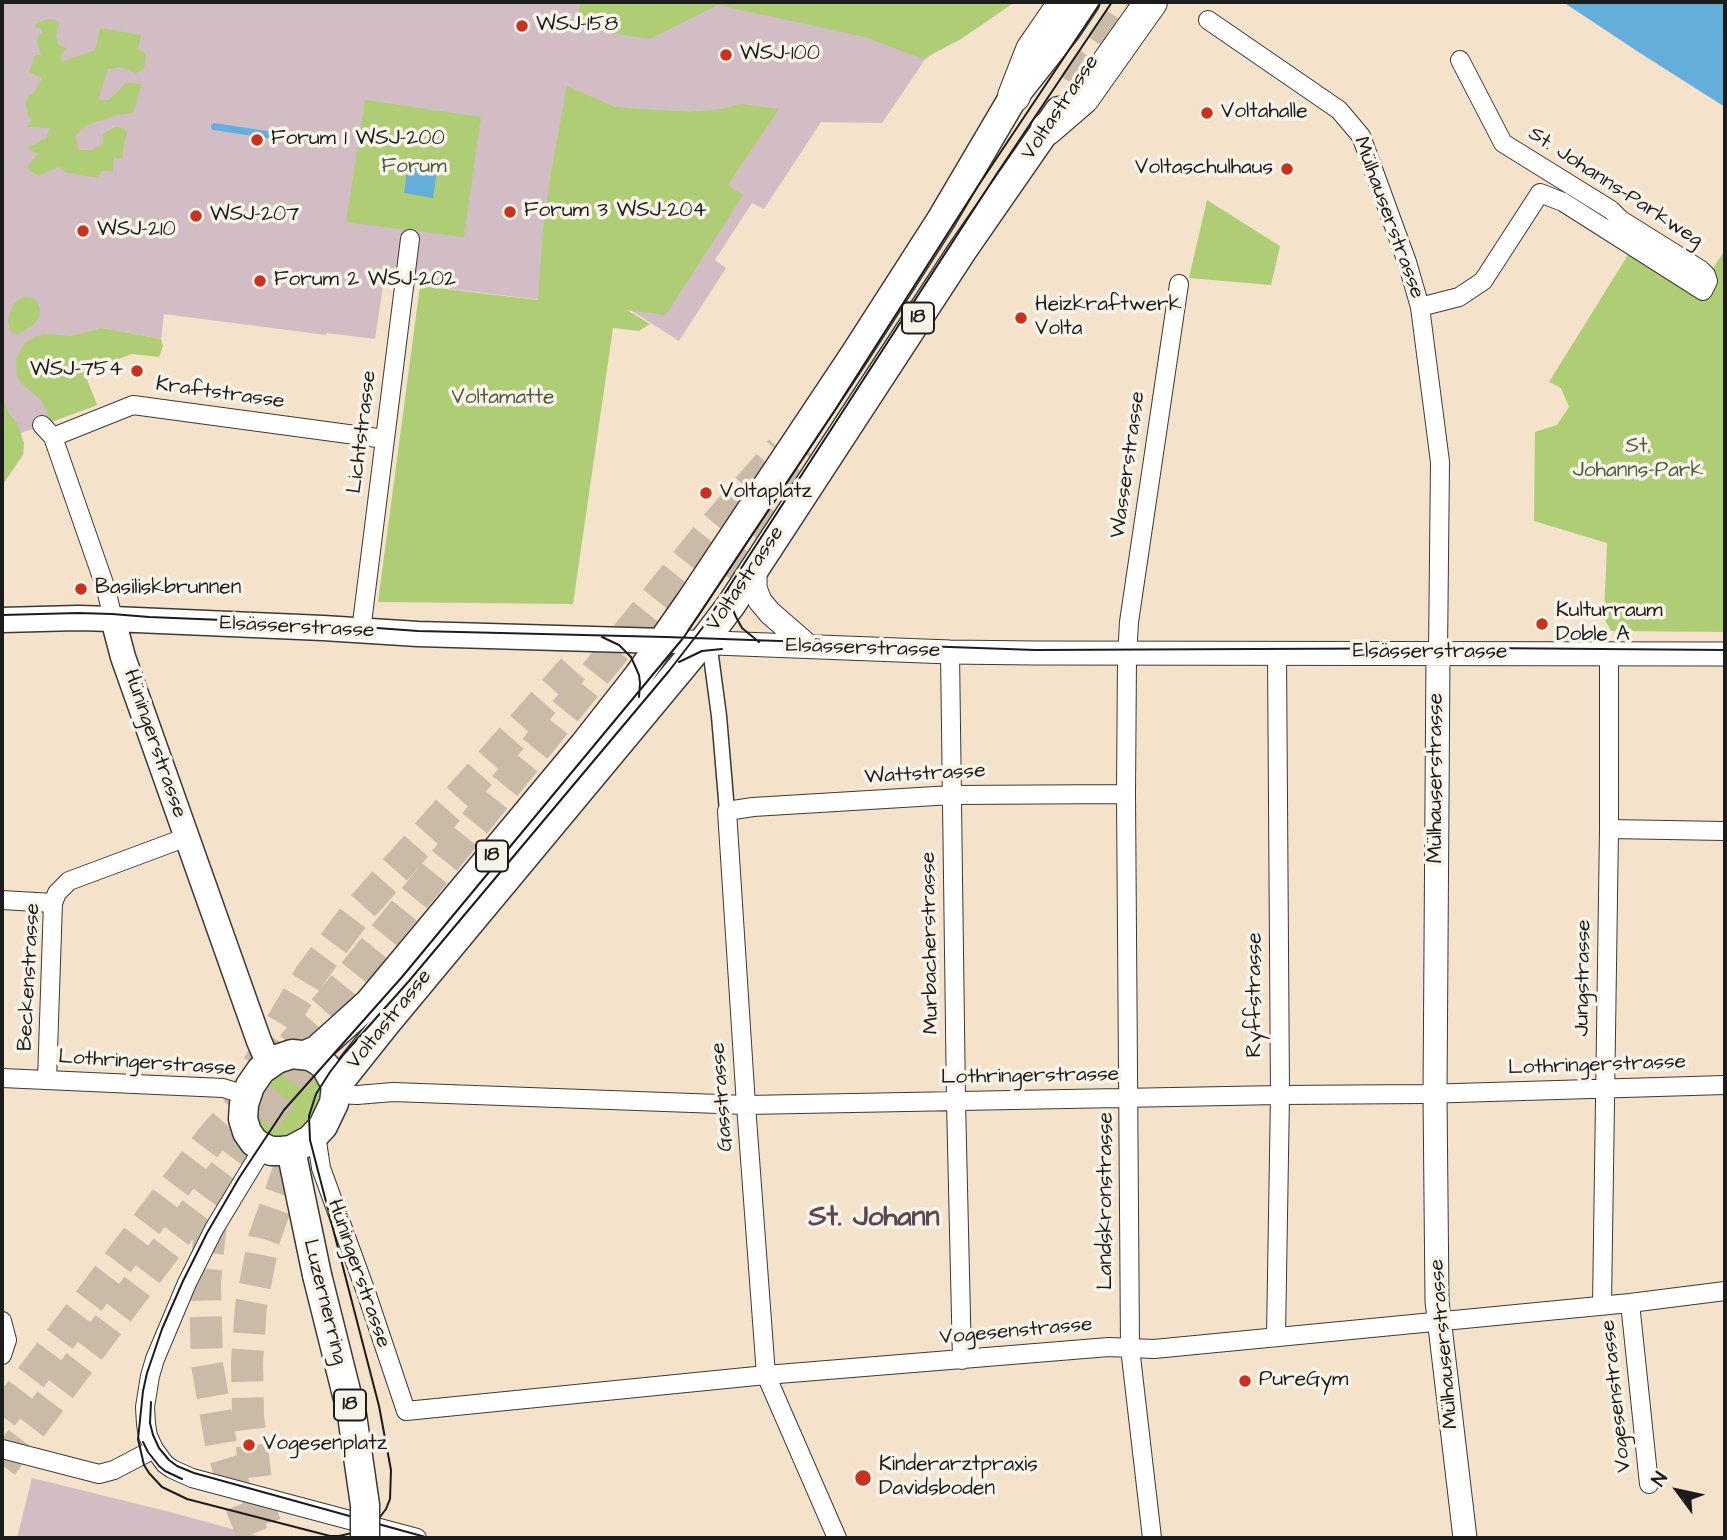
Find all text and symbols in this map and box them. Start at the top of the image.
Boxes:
place label: WSJ-158 [536,13,618,39]
marker: WSJ-158 [514,18,530,34]
place label: WSJ-100 [740,42,820,68]
marker: WSJ-100 [718,47,734,63]
street label: Voltastrasse [1017,51,1105,165]
place label: Voltahalle [1221,100,1308,126]
marker: Voltahalle [1199,105,1215,121]
street label: St. Johanns-Parkweg [1523,122,1707,254]
place label: Forum 1 WSJ-200 [271,127,445,153]
marker: Forum 1 WSJ-200 [249,132,265,148]
street label: Mülhauserstrasse [1347,134,1429,302]
park label: Forum [382,155,446,181]
place label: Voltaschulhaus [1135,156,1273,182]
marker: Voltaschulhaus [1279,161,1295,177]
place label: Forum 3 WSJ-204 [524,199,707,225]
place label: WSJ-207 [210,203,299,229]
marker: Forum 3 WSJ-204 [502,204,518,220]
marker: WSJ-207 [188,208,204,224]
place label: WSJ-210 [97,218,176,244]
marker: WSJ-210 [75,223,91,239]
place label: Forum 2 WSJ-202 [274,268,456,294]
marker: Forum 2 WSJ-202 [252,273,268,289]
place label: Heizkraftwerk Volta [1035,293,1182,343]
road number: 18 [902,302,934,334]
marker: Heizkraftwerk Volta [1013,310,1029,326]
place label: WSJ-754 [30,358,123,384]
marker: WSJ-754 [129,363,145,379]
street label: Lichtstrasse [343,369,383,495]
street label: Kraftstrasse [154,372,286,416]
park label: Voltamatte [452,386,554,412]
street label: Wasserstrasse [1106,390,1152,540]
park label: St. Johanns-Park [1573,435,1703,485]
place label: Voltaplatz [720,480,812,506]
marker: Voltaplatz [698,485,714,501]
street label: Voltastrasse [702,522,790,636]
place label: Basiliskbrunnen [95,576,241,602]
marker: Basiliskbrunnen [73,581,89,597]
place label: Kulturraum Doble A [1556,599,1663,649]
street label: Elsässerstrasse [219,611,375,645]
marker: Kulturraum Doble A [1534,616,1550,632]
street label: Elsässerstrasse [785,634,941,664]
street label: Elsässerstrasse [1353,640,1507,666]
street label: Hüningerstrasse [117,667,191,821]
street label: Mülhauserstrasse [1424,693,1450,863]
street label: Wattstrasse [864,759,986,791]
road number: 18 [476,841,508,872]
street label: Murbacherstrasse [917,852,945,1034]
street label: Beckenstrasse [14,902,46,1052]
street label: Jungstrasse [1570,919,1598,1037]
street label: Ryffstrasse [1243,932,1269,1058]
street label: Voltastrasse [342,965,438,1075]
street label: Gasstrasse [707,1041,739,1153]
street label: Lothringerstrasse [57,1045,237,1083]
street label: Lothringerstrasse [1508,1050,1686,1082]
street label: Lothringerstrasse [941,1063,1119,1091]
street label: Landskronstrasse [1094,1112,1120,1290]
street label: Hüningerstrasse [321,1197,395,1351]
district label: St. Johann [808,1202,940,1236]
street label: Luzernerring [296,1237,352,1367]
street label: Mülhauserstrasse [1425,1258,1465,1430]
street label: Vogesenstrasse [939,1313,1093,1351]
street label: Vogesenstrasse [1596,1318,1638,1474]
place label: PureGym [1259,1368,1348,1394]
marker: PureGym [1237,1373,1253,1389]
road number: 18 [334,1390,366,1420]
place label: Vogesenplatz [263,1432,387,1458]
marker: Vogesenplatz [241,1437,257,1453]
place label: Kinderarztpraxis Davidsboden [879,1453,1038,1503]
north arrow [1643,1456,1713,1526]
text: N [1645,1467,1675,1492]
marker: Kinderarztpraxis Davidsboden [853,1468,873,1488]

